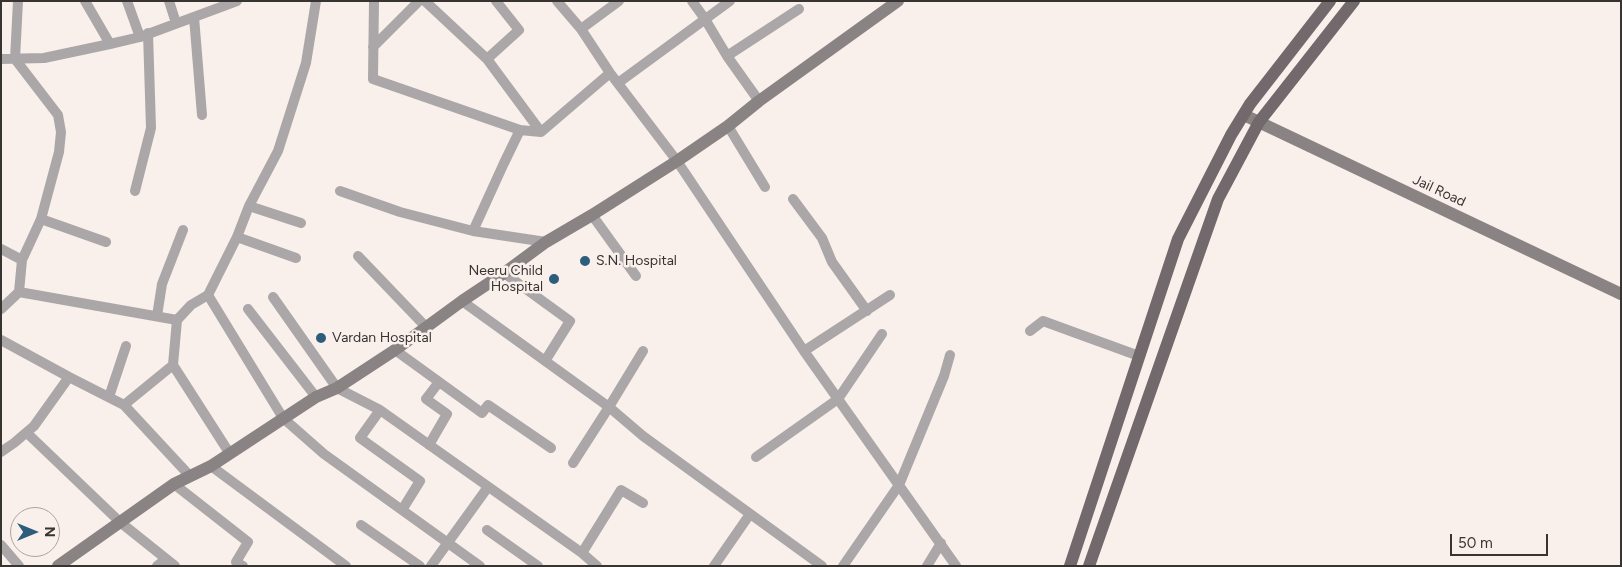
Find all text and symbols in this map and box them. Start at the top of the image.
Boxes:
street label: Jail Road [1410,171,1468,211]
place label: S.N. Hospital [596,253,677,269]
marker: S.N. Hospital [578,254,592,268]
place label: Neeru Child Hospital [468,263,543,296]
marker: Neeru Child Hospital [547,272,561,286]
place label: Vardan Hospital [332,330,432,346]
marker: Vardan Hospital [314,331,328,345]
north arrow [10,507,60,557]
scale bar [1452,524,1550,556]
text: N [41,527,58,537]
text: 50 m [1458,534,1493,552]

